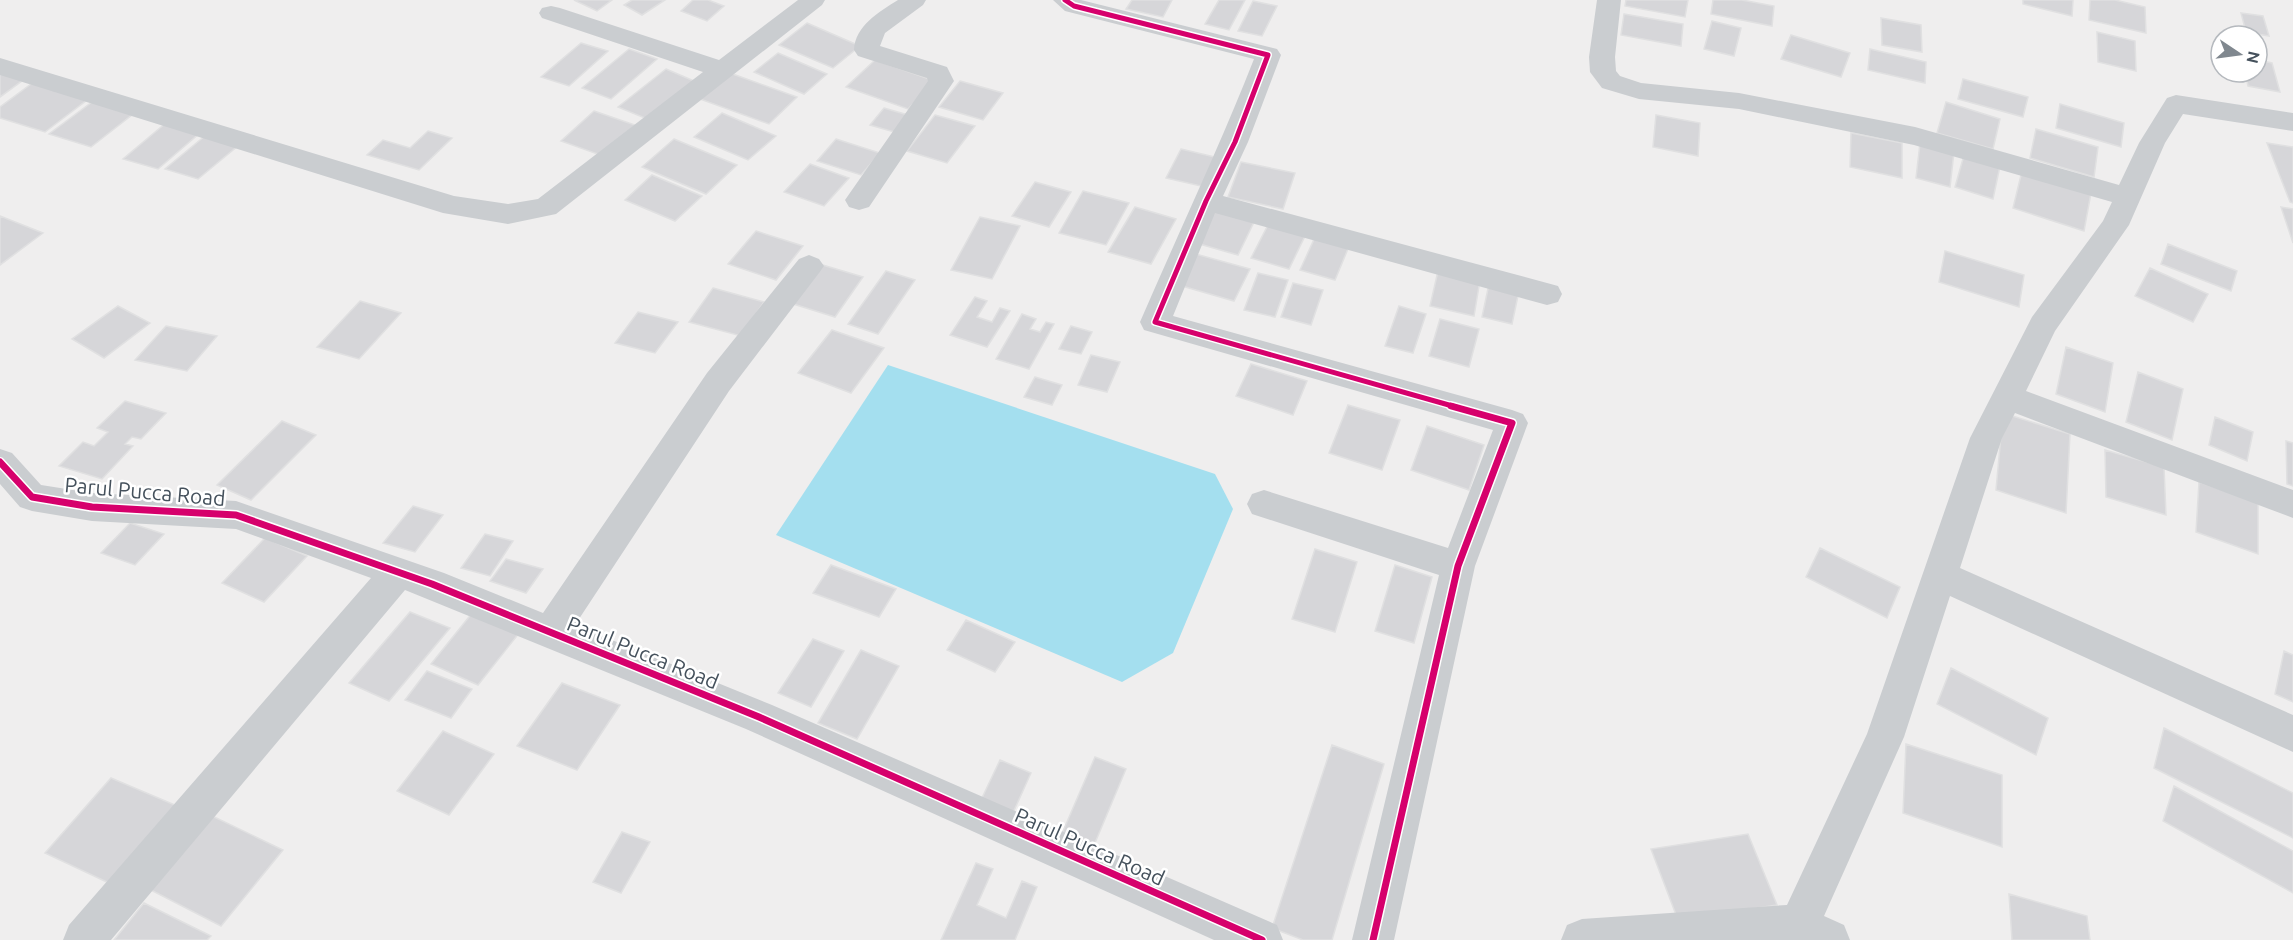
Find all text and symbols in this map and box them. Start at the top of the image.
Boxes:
north arrow [2209,24,2269,84]
text: N [2244,50,2264,65]
street label: Parul Pucca Road [64,472,226,510]
street label: Parul Pucca Road [564,611,722,693]
street label: Parul Pucca Road [1011,802,1169,890]

